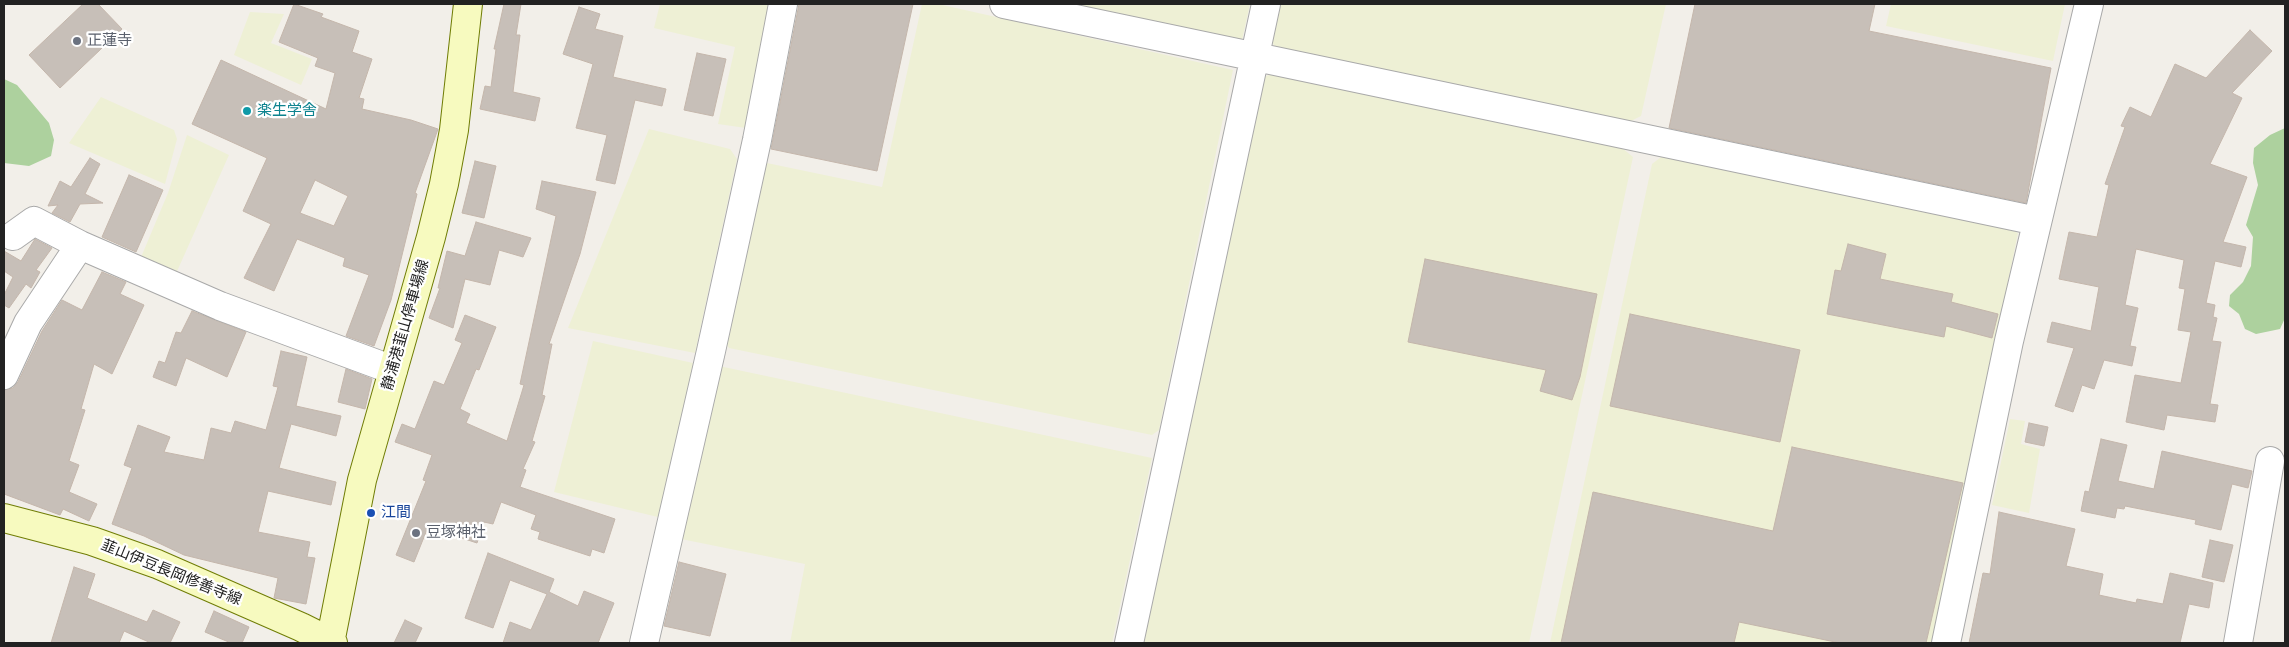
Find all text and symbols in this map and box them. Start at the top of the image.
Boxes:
place label: 正蓮寺 [87,32,132,50]
marker: 正蓮寺 [71,35,83,47]
place label: 楽生学舎 [257,102,317,120]
marker: 楽生学舎 [241,105,253,117]
street label: 静浦港韮山停車場線 [379,258,433,392]
place label: 江間 [381,504,411,522]
marker: 江間 [365,507,377,519]
place label: 豆塚神社 [426,524,486,542]
marker: 豆塚神社 [410,527,422,539]
street label: 韮山伊豆長岡修善寺線 [98,537,244,609]

